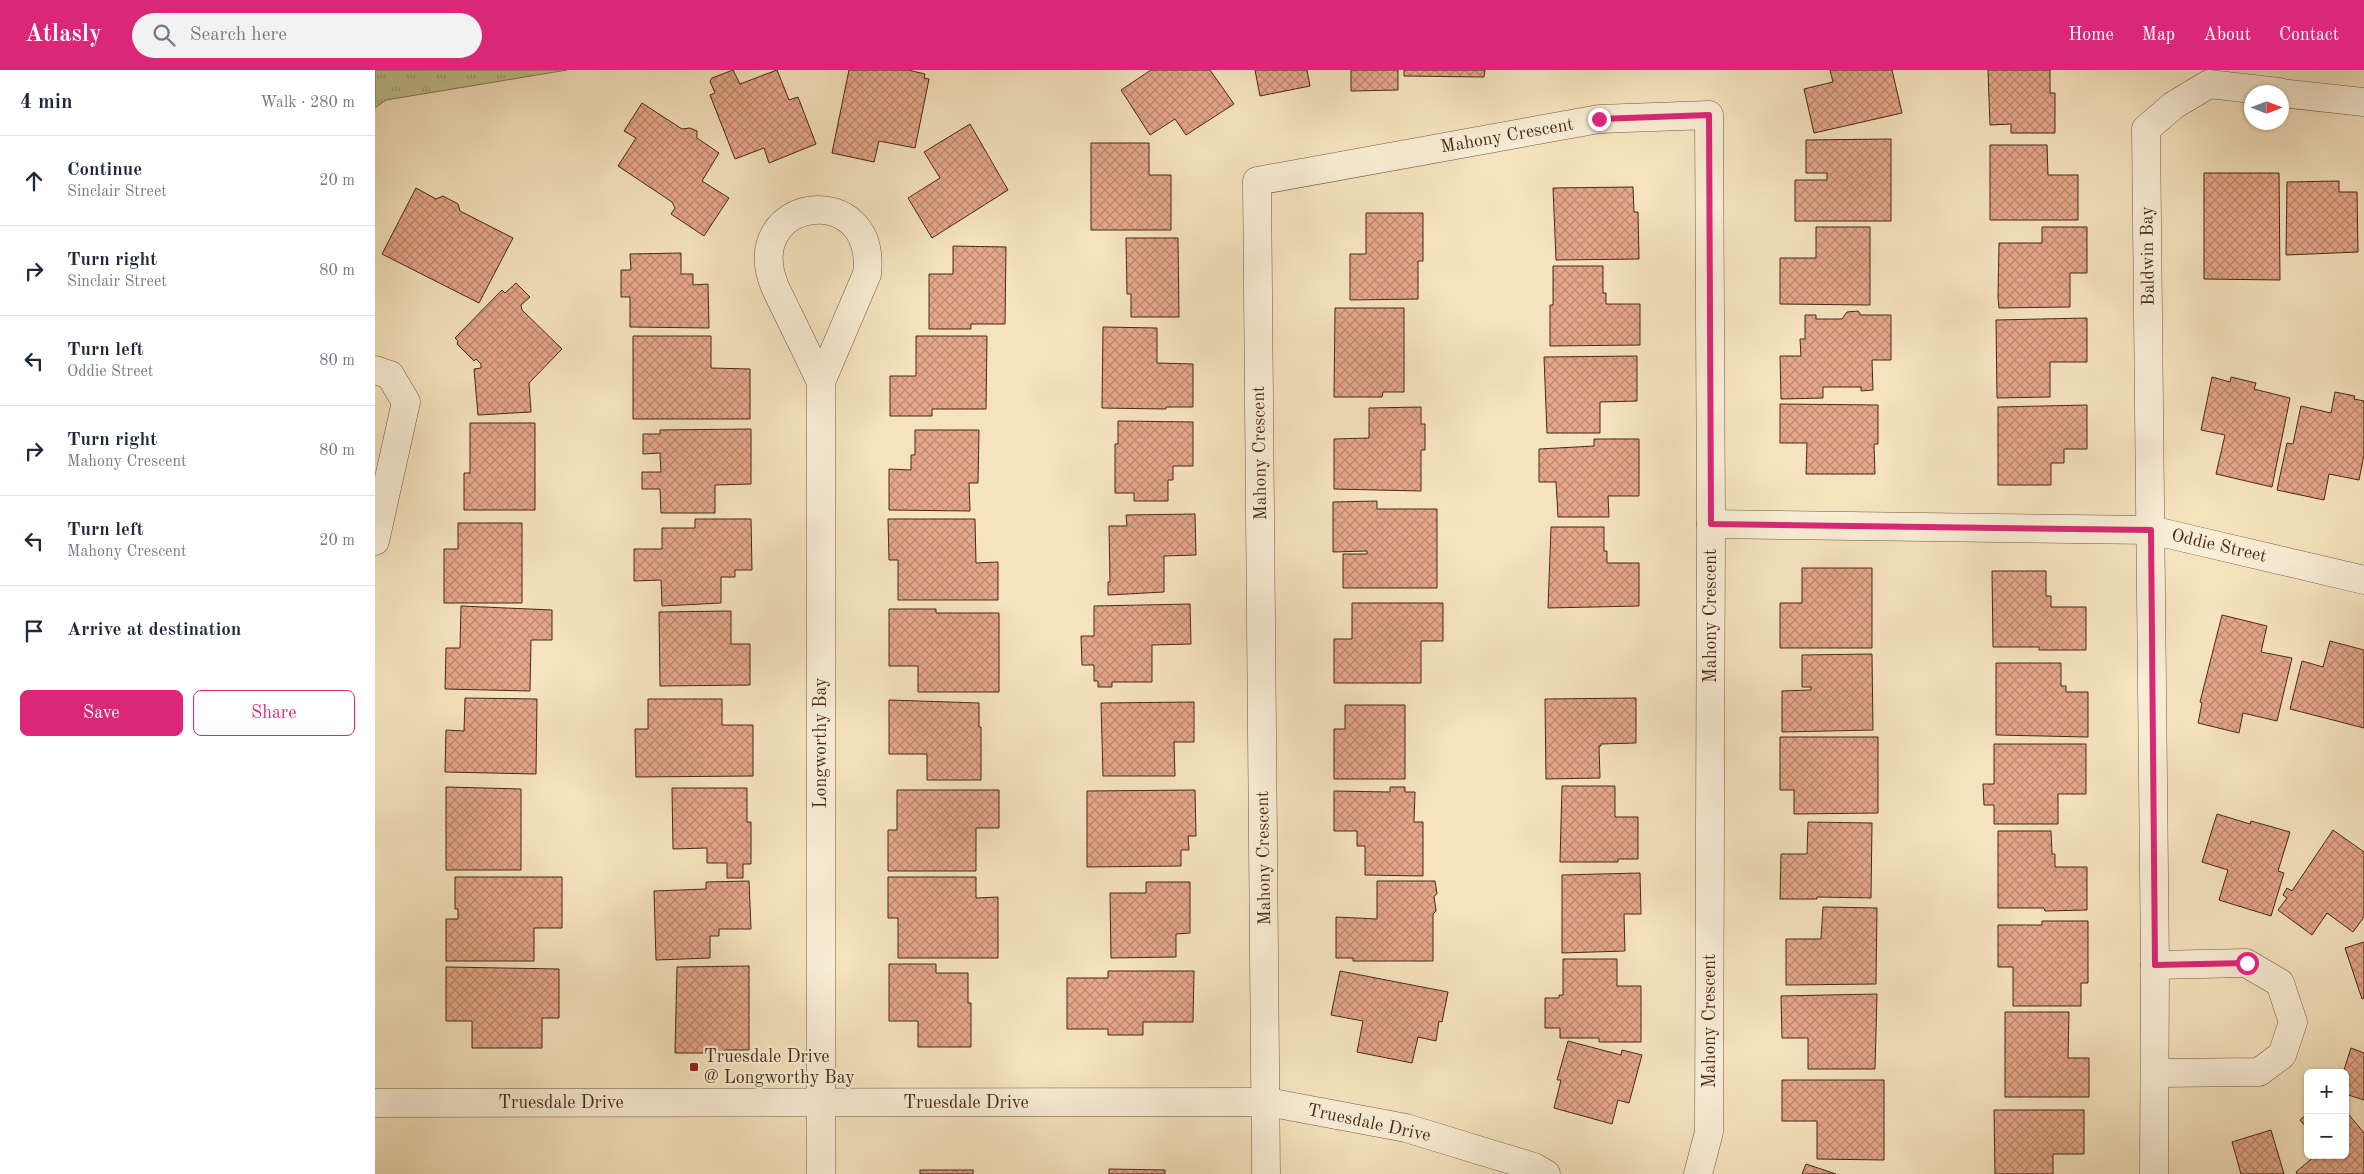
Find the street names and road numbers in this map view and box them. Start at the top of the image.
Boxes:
street label: Mahony Crescent [1439,115,1575,157]
street label: Baldwin Bay [2138,206,2158,306]
street label: Mahony Crescent [1250,386,1270,520]
street label: Oddie Street [2170,526,2268,566]
street label: Mahony Crescent [1702,549,1720,683]
street label: Longworthy Bay [812,677,830,809]
street label: Mahony Crescent [1254,791,1274,925]
street label: Mahony Crescent [1701,954,1719,1088]
street label: Truesdale Drive [498,1094,624,1112]
street label: Truesdale Drive [903,1094,1029,1112]
street label: Truesdale Drive [1306,1101,1432,1145]

